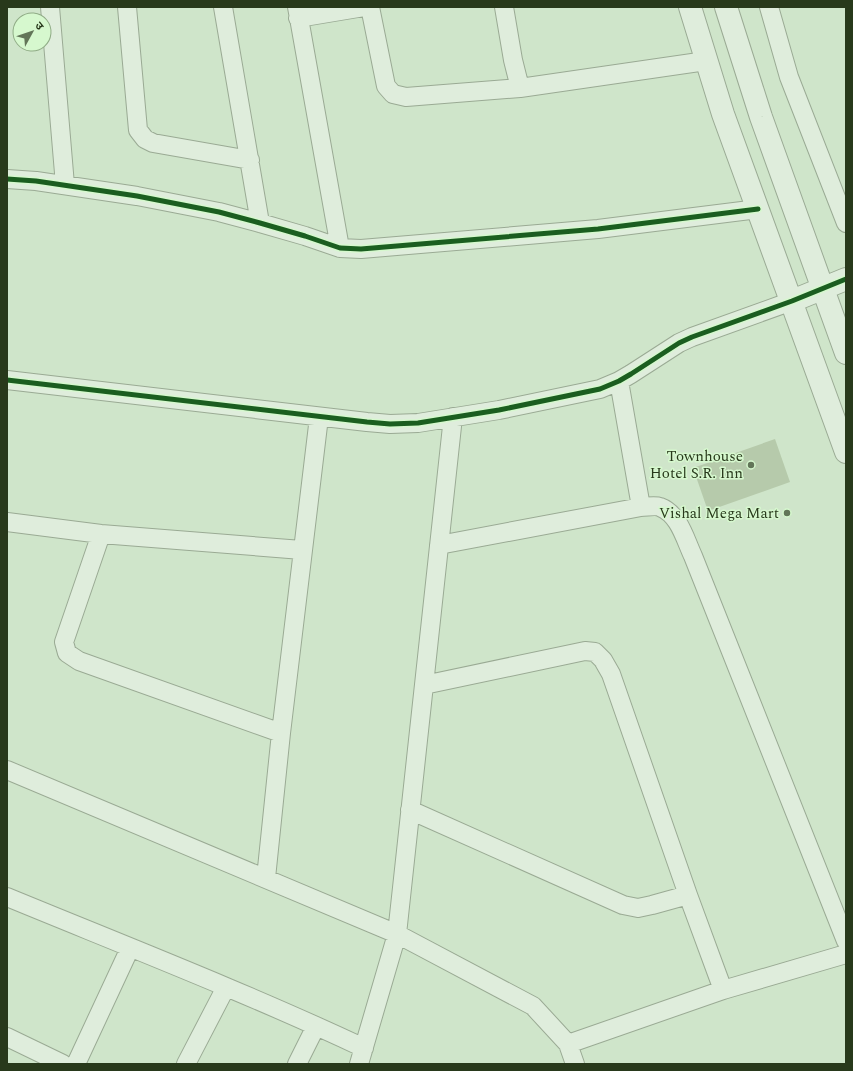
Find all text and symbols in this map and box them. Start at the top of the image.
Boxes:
north arrow [12,12,52,52]
text: उ [31,18,48,34]
place label: Townhouse Hotel S.R. Inn [650,445,743,485]
marker: Townhouse Hotel S.R. Inn [746,460,756,470]
place label: Vishal Mega Mart [659,502,779,525]
marker: Vishal Mega Mart [782,508,792,518]

